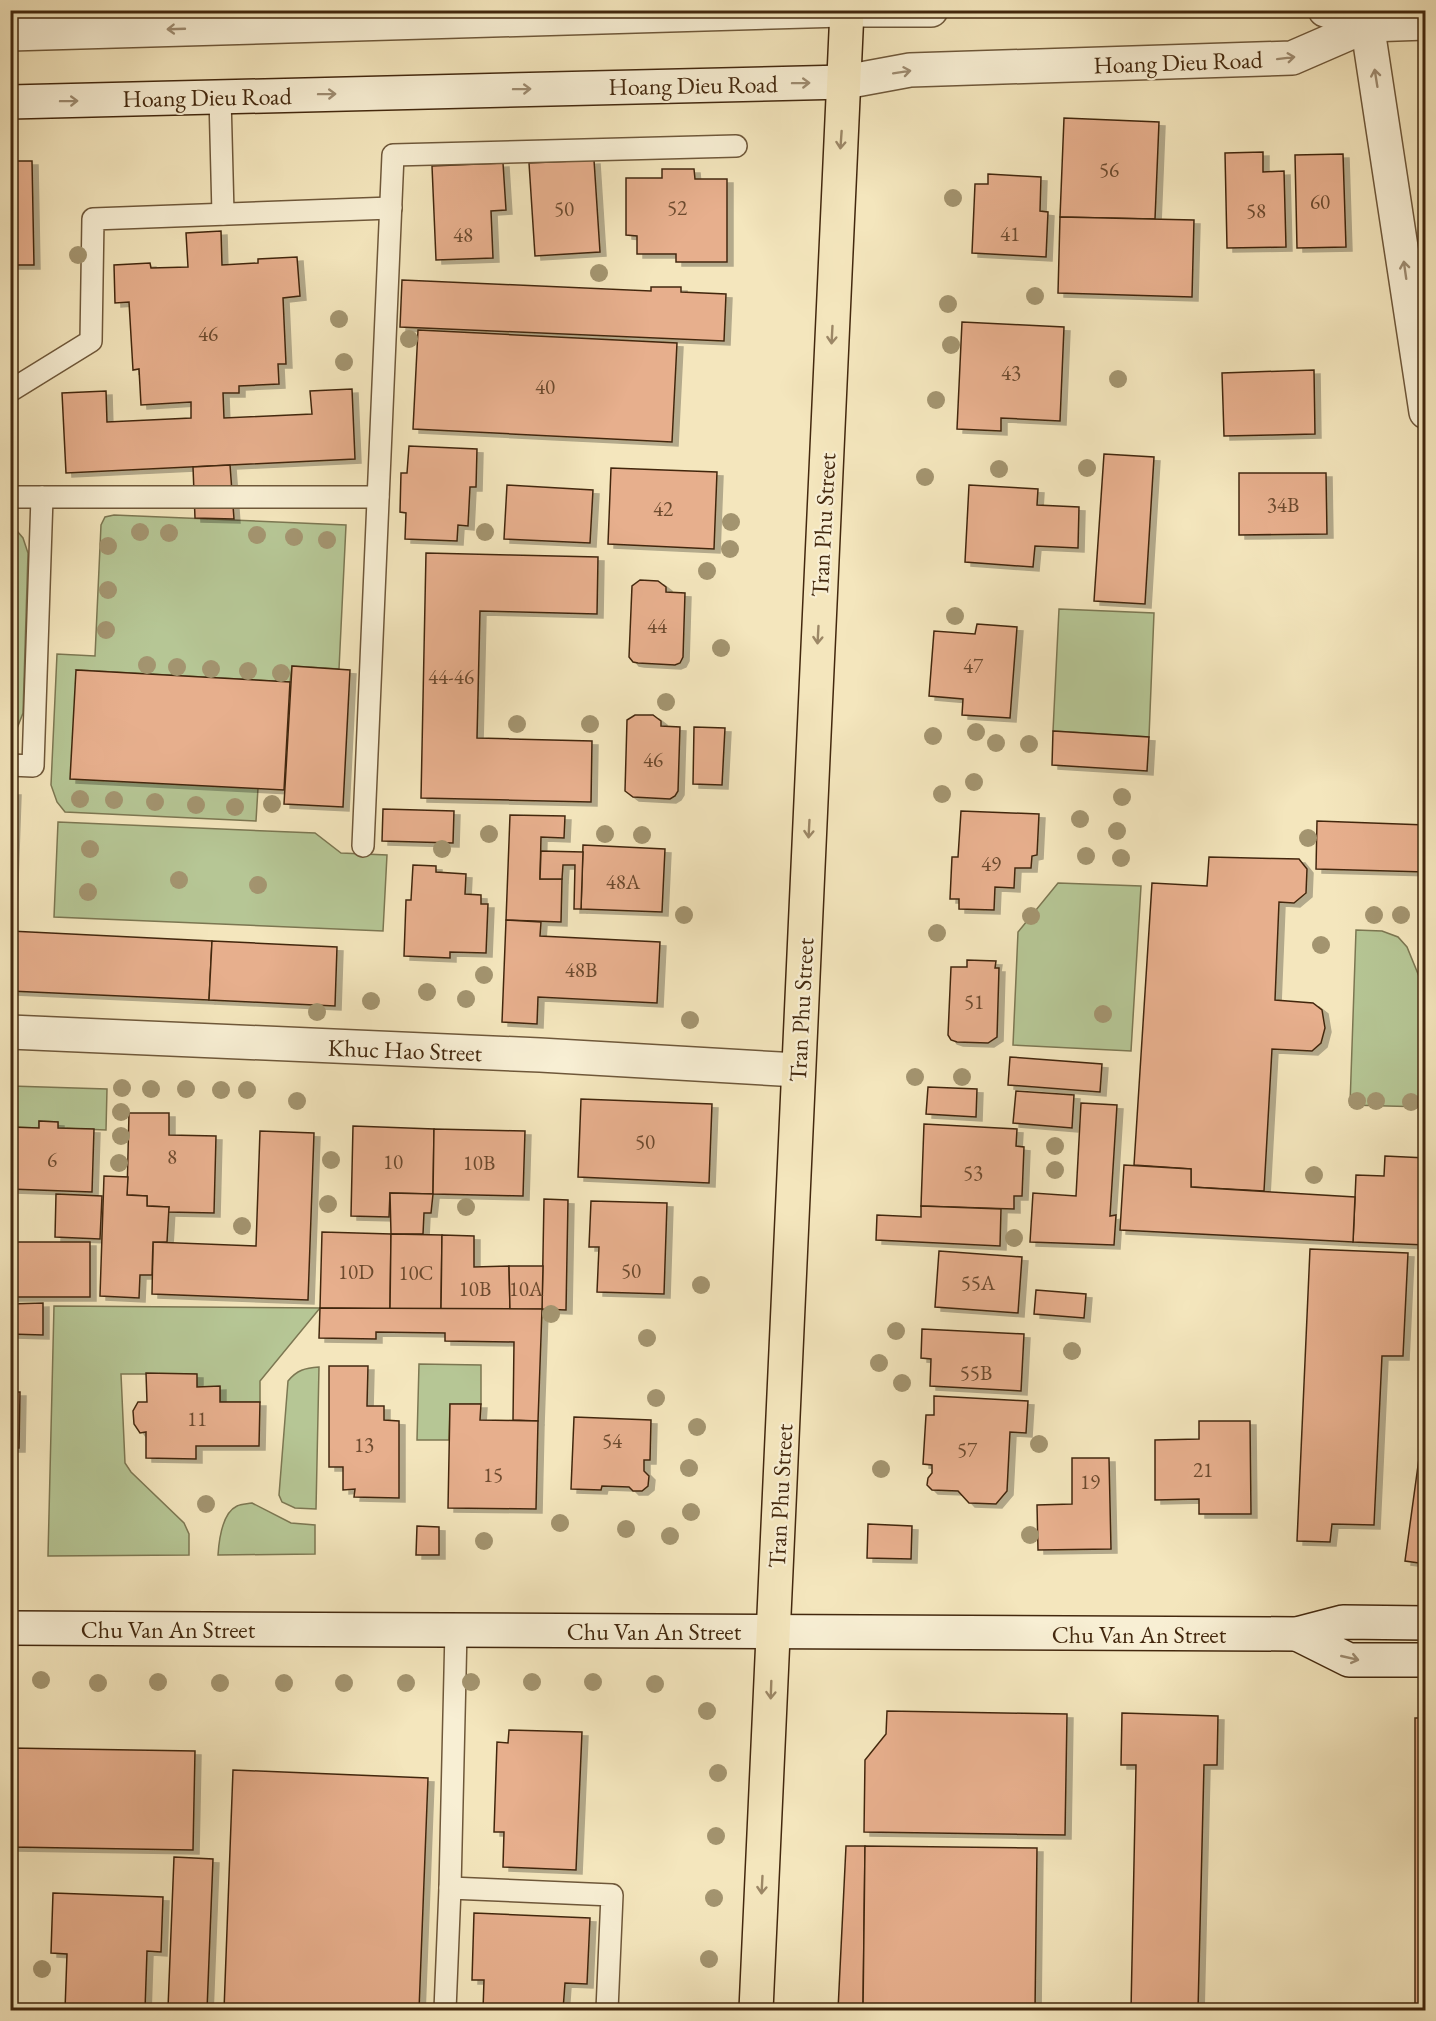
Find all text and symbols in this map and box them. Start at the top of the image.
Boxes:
one-way arrow [166,23,186,35]
street label: Hoang Dieu Road [1093,44,1264,80]
one-way arrow [1275,52,1295,63]
one-way arrow [892,66,911,77]
street label: Hoang Dieu Road [608,68,779,102]
one-way arrow [1370,68,1381,88]
one-way arrow [790,77,810,88]
street label: Hoang Dieu Road [122,80,293,114]
one-way arrow [511,84,531,95]
one-way arrow [316,89,336,100]
one-way arrow [58,95,78,107]
one-way arrow [835,130,846,150]
house number: 56 [1099,156,1119,183]
house number: 60 [1310,188,1330,215]
house number: 52 [667,194,687,221]
house number: 50 [554,195,574,222]
house number: 58 [1246,197,1266,224]
house number: 41 [1000,220,1020,247]
house number: 48 [453,221,473,248]
one-way arrow [1399,261,1410,281]
house number: 46 [198,320,218,347]
one-way arrow [826,324,837,344]
house number: 43 [1001,359,1021,386]
house number: 40 [535,373,555,400]
street label: Tran Phu Street [804,452,842,598]
house number: 34B [1267,491,1299,518]
house number: 42 [653,495,673,522]
house number: 44 [647,612,668,639]
one-way arrow [813,624,824,644]
house number: 47 [963,652,984,679]
house number: 44-46 [428,663,474,690]
house number: 46 [643,746,663,773]
one-way arrow [804,819,815,839]
house number: 49 [981,850,1001,877]
house number: 48A [606,868,641,895]
street label: Tran Phu Street [782,937,820,1083]
house number: 48B [565,956,597,983]
house number: 51 [964,988,984,1015]
street label: Khuc Hao Street [327,1032,483,1068]
house number: 50 [635,1128,655,1155]
house number: 8 [167,1143,177,1170]
house number: 6 [47,1146,57,1173]
house number: 10 [383,1148,403,1175]
house number: 10B [463,1149,495,1176]
house number: 53 [963,1159,983,1186]
house number: 50 [621,1257,641,1284]
house number: 10D [338,1258,374,1285]
house number: 10C [398,1259,434,1286]
house number: 55A [961,1269,996,1296]
house number: 10B [459,1275,491,1302]
house number: 10A [509,1275,544,1302]
house number: 55B [960,1359,992,1386]
house number: 11 [187,1405,207,1432]
street label: Tran Phu Street [761,1423,799,1569]
house number: 54 [602,1427,623,1454]
house number: 13 [354,1431,374,1458]
house number: 57 [957,1436,978,1463]
house number: 21 [1193,1456,1213,1483]
house number: 15 [483,1461,503,1488]
house number: 19 [1080,1468,1100,1495]
street label: Chu Van An Street [81,1614,256,1645]
street label: Chu Van An Street [567,1616,742,1647]
street label: Chu Van An Street [1052,1619,1227,1650]
one-way arrow [1339,1653,1359,1664]
one-way arrow [765,1680,776,1700]
one-way arrow [757,1875,768,1894]

